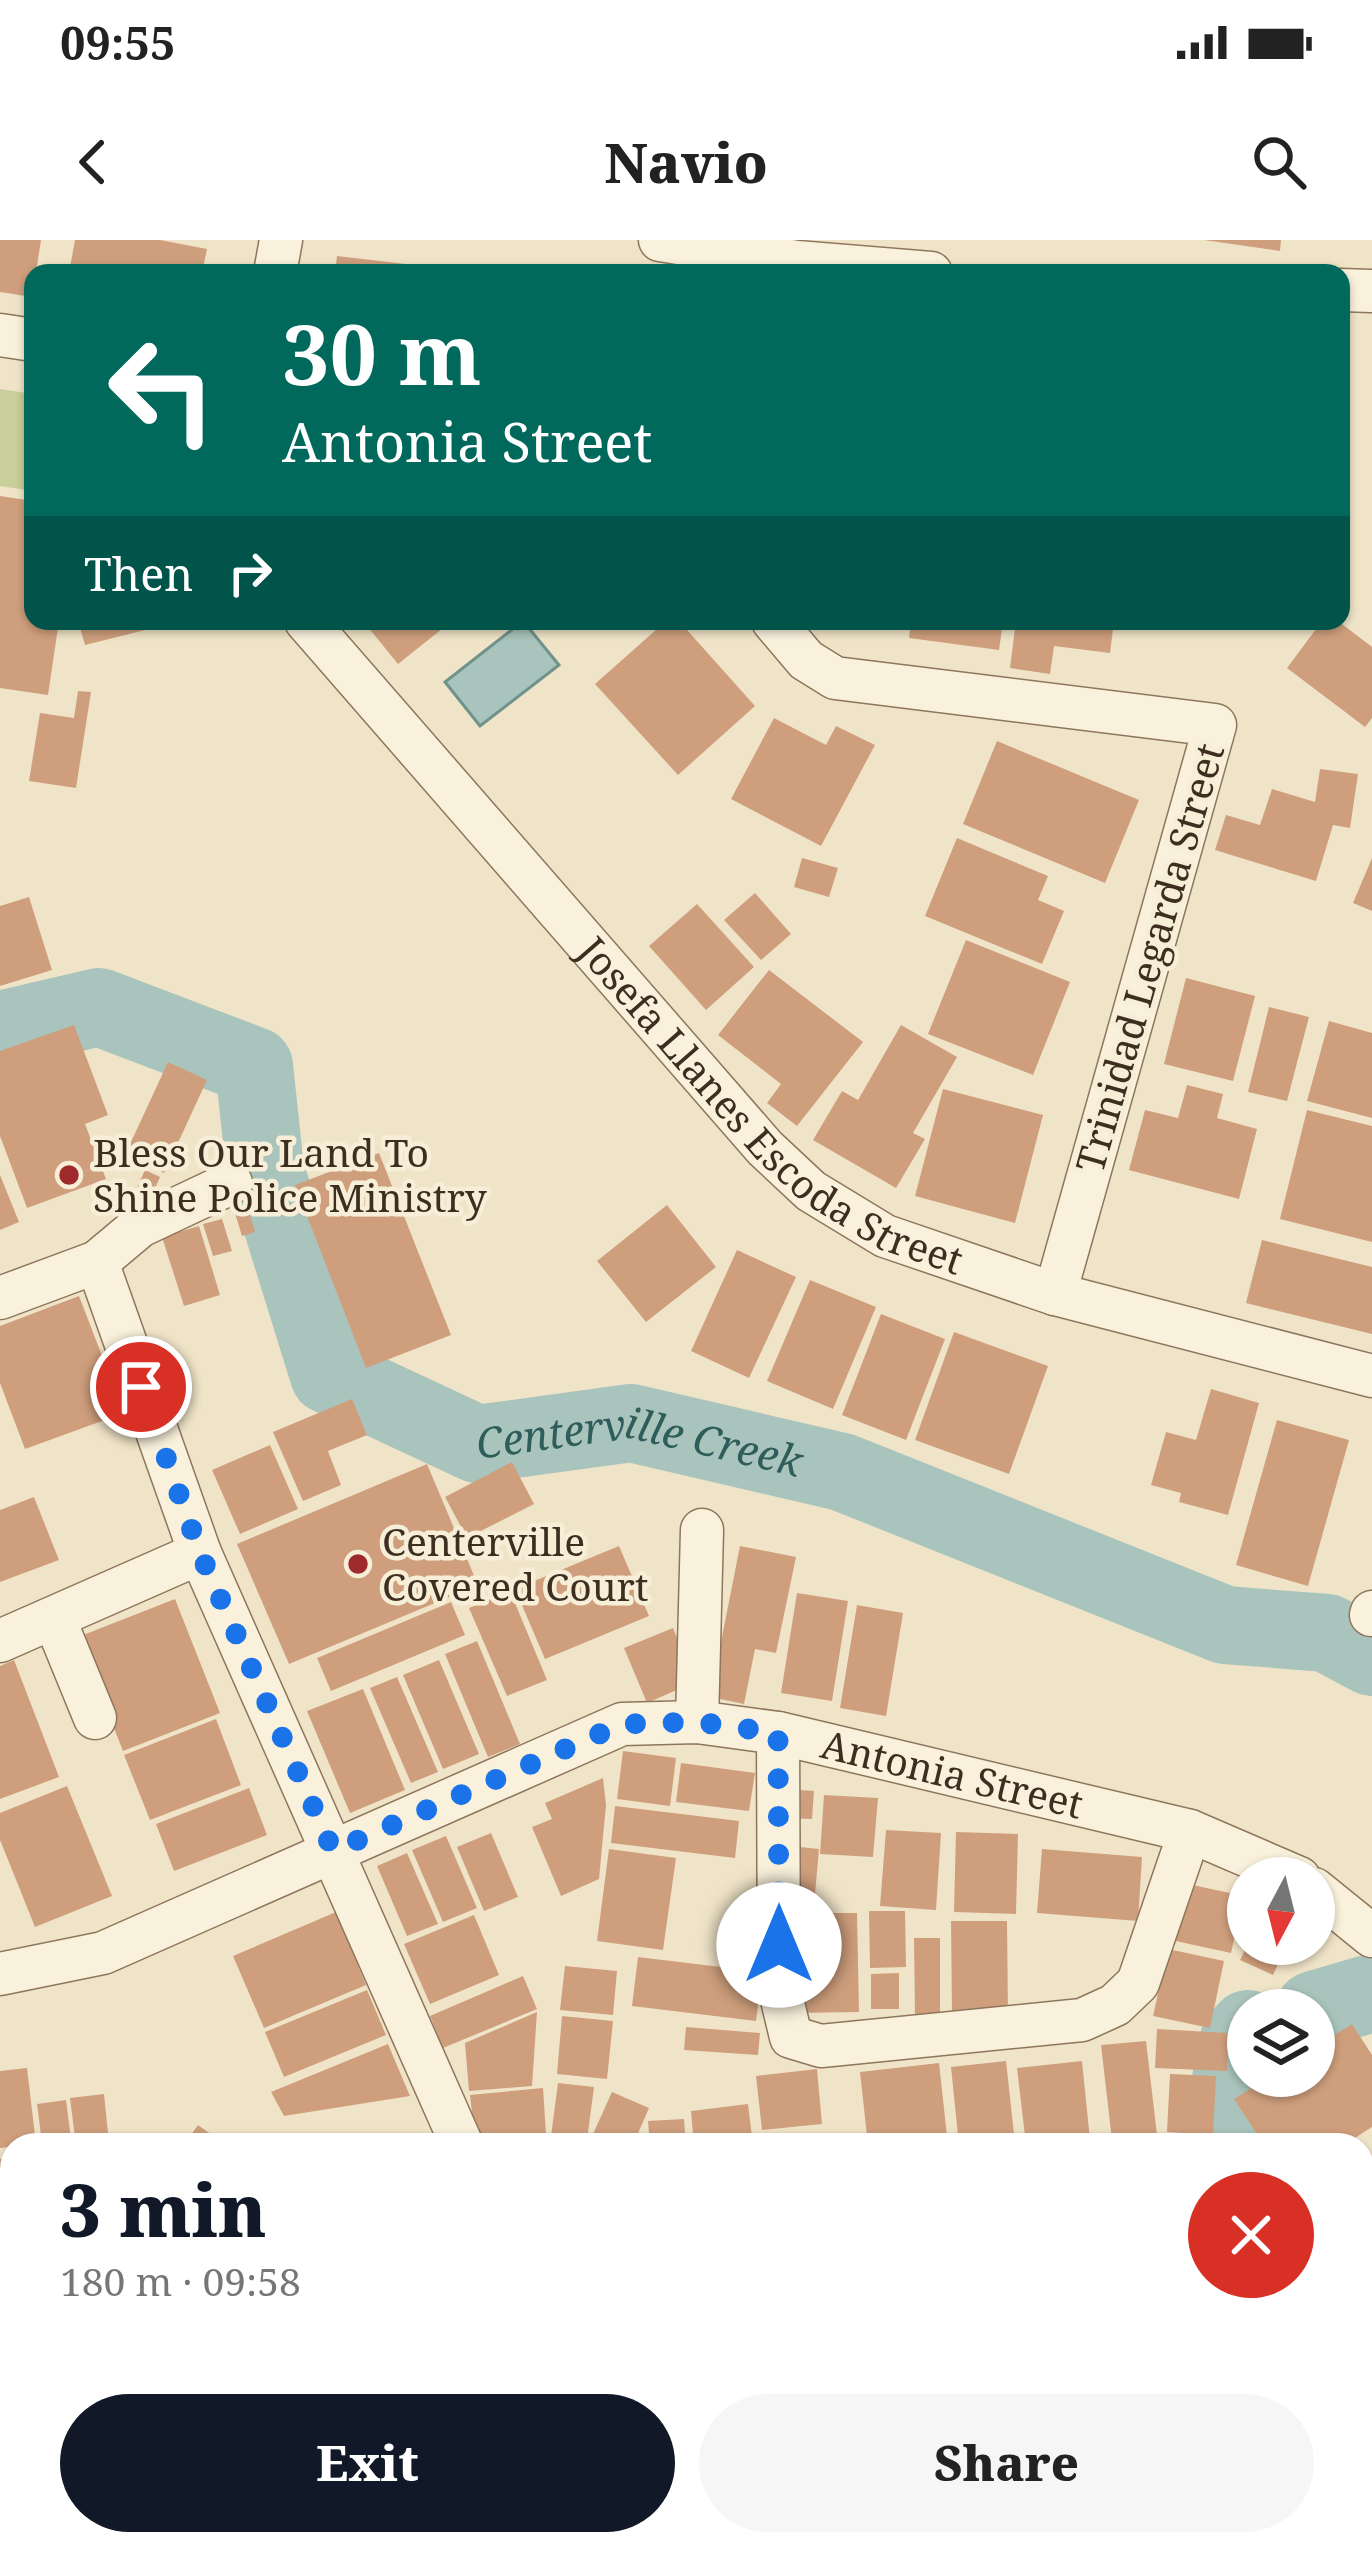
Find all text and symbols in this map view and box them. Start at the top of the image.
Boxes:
text: 09:55 [60,12,175,73]
text: Navio [604,125,768,199]
icon: back [60,129,126,195]
icon: search [1246,129,1312,195]
text: 30 m [282,295,482,410]
icon: left [84,312,240,468]
text: Antonia Street [282,404,652,478]
icon: right [217,540,283,606]
text: Then [84,543,193,604]
street label: Trinidad Legarda Street [1062,737,1235,1178]
street label: Josefa Llanes Escoda Street [567,924,970,1286]
place label: Bless Our Land To Shine Police Ministry [93,1125,488,1223]
marker: Bless Our Land To Shine Police Ministry [56,1162,82,1188]
pin [90,1336,192,1438]
icon: arrive [108,1354,174,1420]
water label: Centerville Creek [472,1393,810,1489]
place label: Centerville Covered Court [382,1514,649,1612]
marker: Centerville Covered Court [345,1551,371,1577]
street label: Antonia Street [816,1716,1089,1830]
north arrow [1227,1857,1335,1965]
map controls [1227,1857,1335,2097]
position arrow [716,1882,842,2008]
button: layers [1227,1989,1335,2097]
text: 3 min [60,2160,267,2258]
button: close [1188,2172,1314,2298]
text: 180 m · 09:58 [60,2254,301,2307]
button: Exit [60,2394,675,2532]
button: Share [699,2394,1314,2532]

